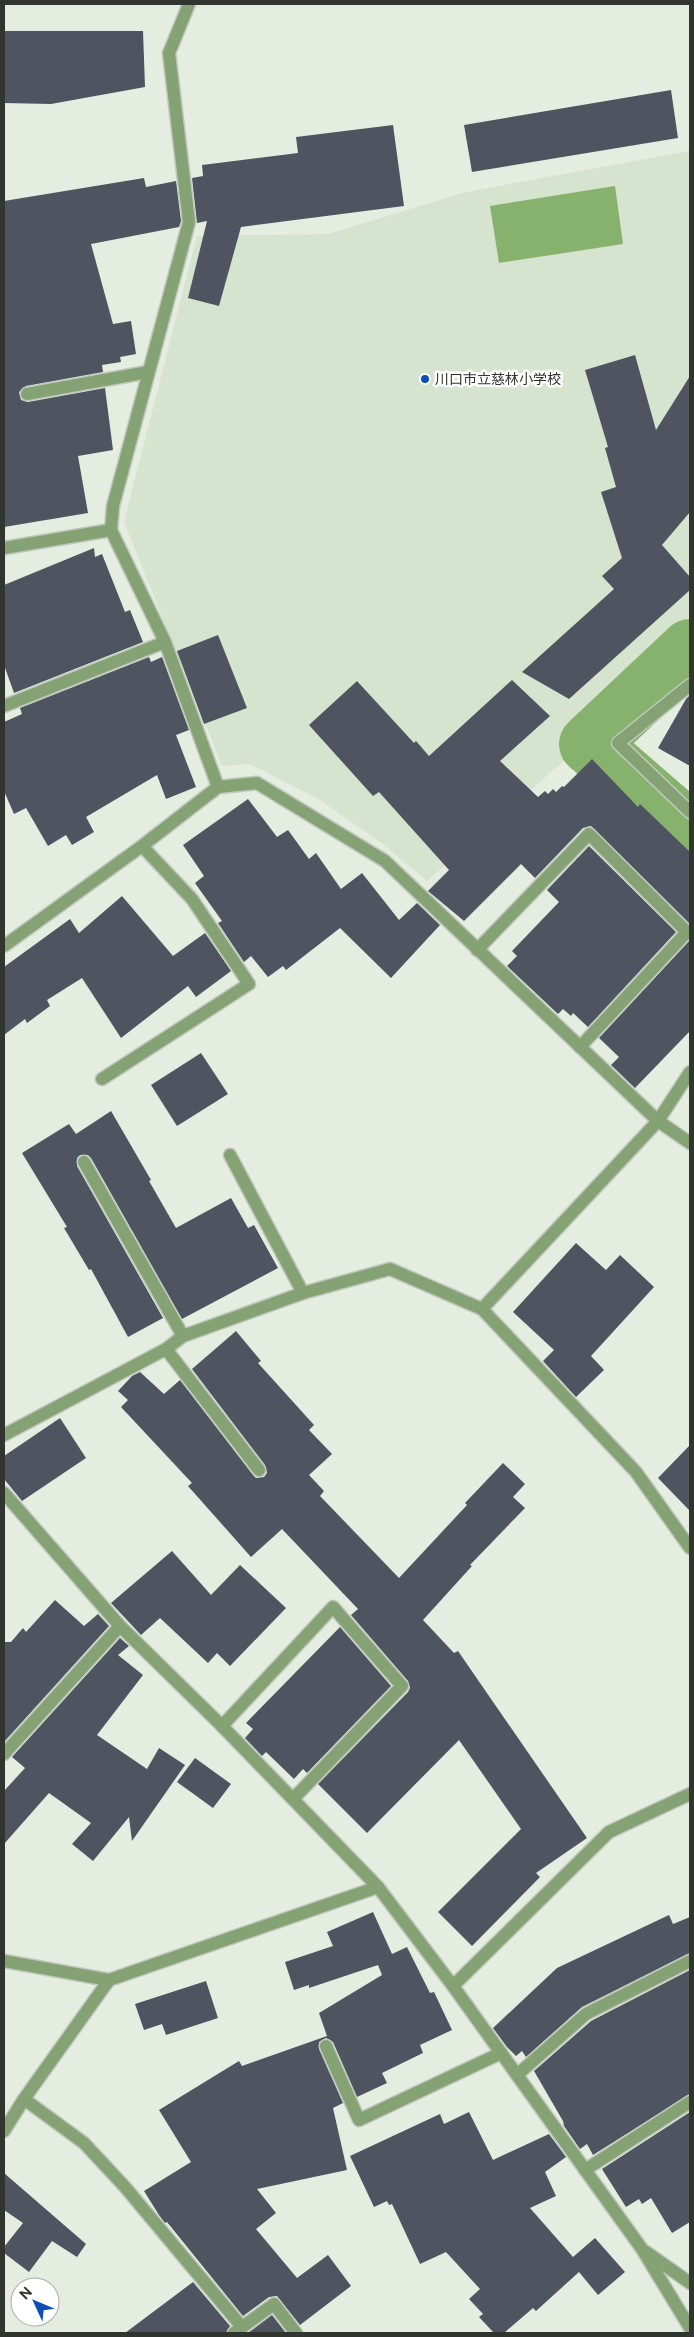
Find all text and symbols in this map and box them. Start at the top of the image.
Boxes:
place label: 川口市立慈林小学校 [435,371,561,387]
marker: 川口市立慈林小学校 [419,373,431,385]
north arrow [10,2277,60,2327]
text: N [16,2283,35,2302]

